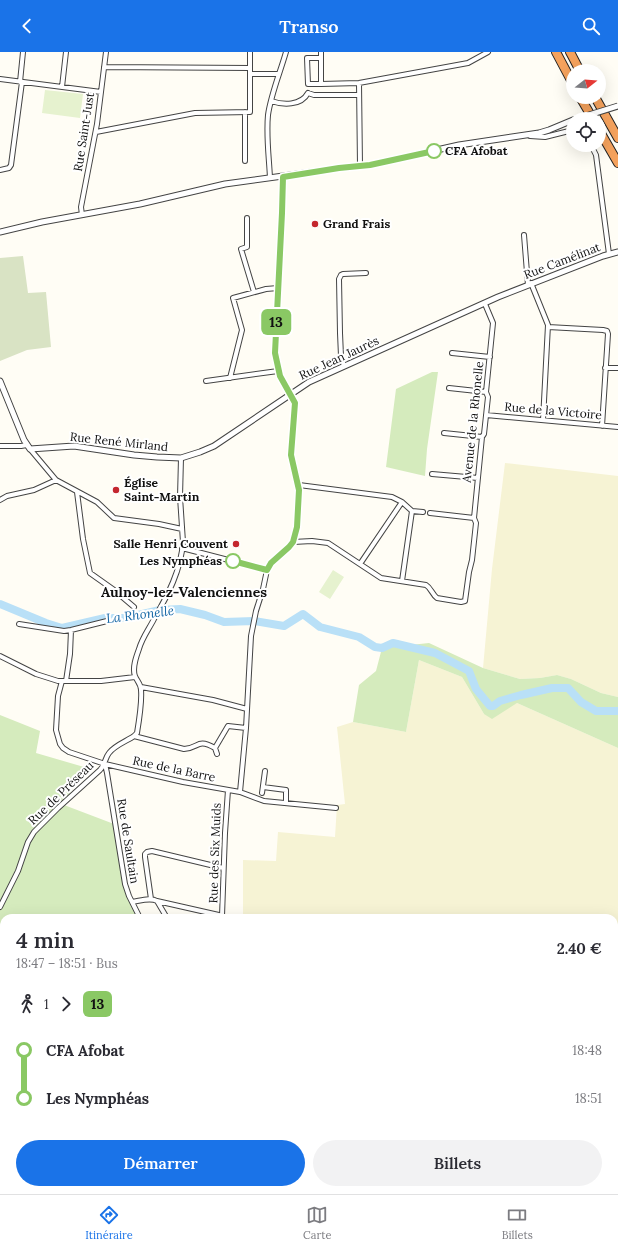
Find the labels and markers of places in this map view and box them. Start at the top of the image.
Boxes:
marker: CFA Afobat [426,143,442,159]
place label: CFA Afobat [445,143,509,158]
place label: Grand Frais [323,216,391,231]
marker: Grand Frais [310,219,320,229]
place label: Église Saint-Martin [124,475,200,504]
marker: Église Saint-Martin [111,485,121,495]
place label: Salle Henri Couvent [113,536,229,551]
marker: Salle Henri Couvent [231,539,241,549]
place label: Les Nymphéas [140,553,222,568]
marker: Les Nymphéas [225,553,241,569]

